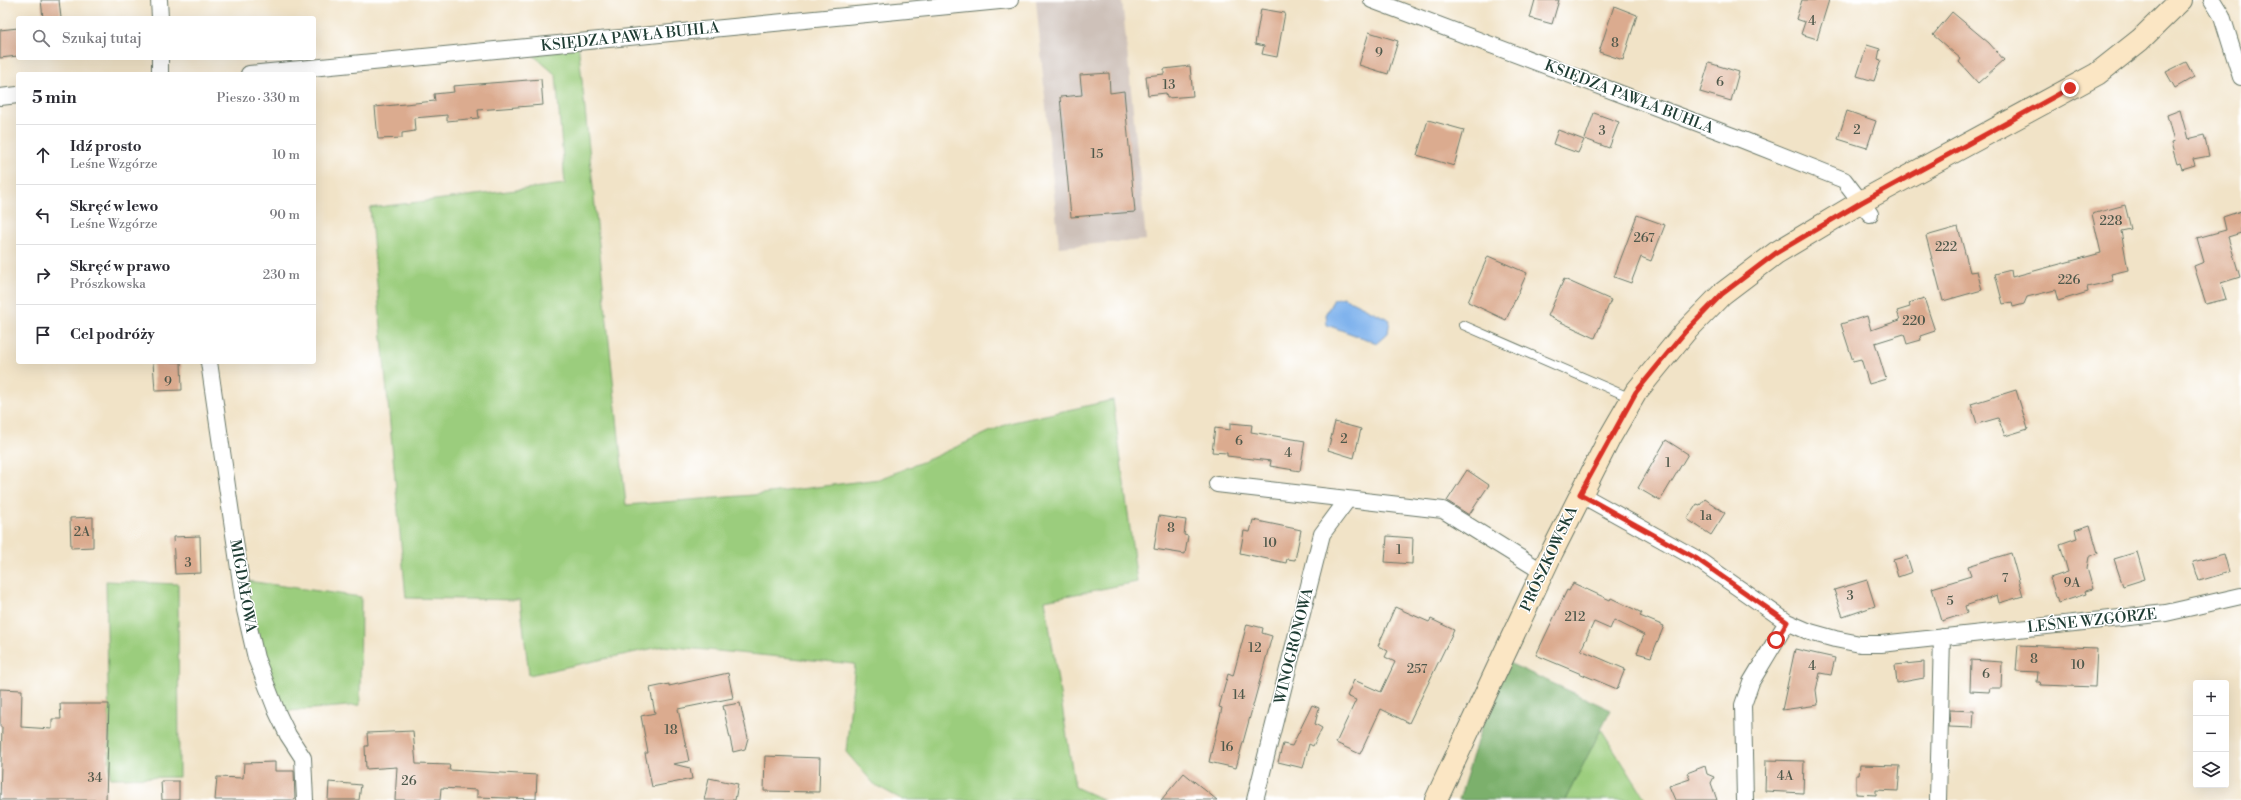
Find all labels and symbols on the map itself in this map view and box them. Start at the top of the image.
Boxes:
house number: 4 [1808,13,1816,29]
street label: KSIĘDZA PAWŁA BUHLA [540,18,721,56]
house number: 8 [1611,35,1619,51]
house number: 9 [1375,45,1383,61]
street label: KSIĘDZA PAWŁA BUHLA [1542,56,1717,138]
house number: 6 [1716,74,1724,90]
house number: 13 [1163,77,1175,93]
route end [2061,79,2079,97]
house number: 2 [1853,122,1861,138]
house number: 3 [1598,123,1606,139]
house number: 15 [1091,146,1103,162]
house number: 228 [2100,213,2122,229]
house number: 267 [1633,230,1655,246]
house number: 222 [1935,239,1957,255]
house number: 226 [2058,272,2080,288]
house number: 220 [1902,313,1926,329]
house number: 9 [164,374,172,390]
house number: 2 [1340,431,1348,447]
house number: 6 [1235,433,1243,449]
house number: 4 [1284,445,1292,461]
house number: 1 [1665,455,1671,471]
street label: PRÓSZKOWSKA [1515,502,1582,615]
house number: 1a [1700,508,1713,524]
house number: 8 [1167,520,1175,536]
house number: 2A [74,524,91,540]
house number: 10 [1263,535,1277,551]
street label: MIGDAŁOWA [225,538,261,635]
house number: 1 [1396,542,1402,558]
house number: 3 [184,555,192,571]
house number: 7 [2002,570,2009,586]
house number: 9A [2064,575,2081,591]
street label: WINOGRONOWA [1270,585,1318,707]
house number: 3 [1846,588,1854,604]
house number: 5 [1946,593,1954,609]
street label: LEŚNE WZGÓRZE [2026,604,2158,637]
house number: 212 [1565,609,1585,625]
route start [1767,631,1785,649]
house number: 12 [1248,640,1262,656]
house number: 8 [2030,651,2038,667]
house number: 10 [2071,657,2085,673]
house number: 4 [1808,658,1816,674]
house number: 257 [1407,661,1428,677]
house number: 6 [1982,666,1990,682]
house number: 14 [1233,687,1246,703]
house number: 18 [664,722,678,738]
house number: 16 [1220,739,1234,755]
house number: 4A [1777,768,1794,784]
house number: 34 [87,770,103,786]
house number: 26 [401,773,417,789]

